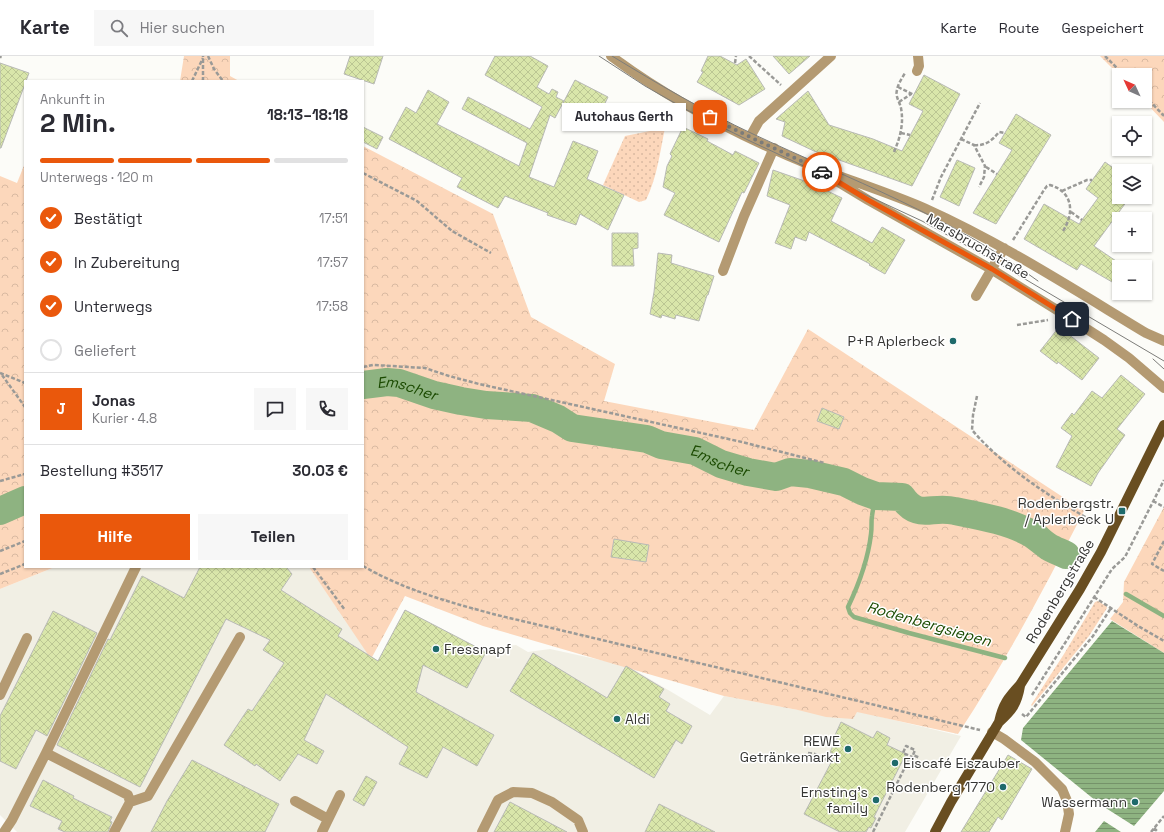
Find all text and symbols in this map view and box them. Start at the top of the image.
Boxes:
search box [94,10,374,46]
text: Karte [20,15,70,40]
icon: search [108,17,130,39]
text: Hier suchen [140,18,225,37]
text: Karte [941,19,977,37]
text: Route [999,19,1039,37]
text: Gespeichert [1061,19,1144,37]
north arrow [1112,68,1152,108]
map controls [1112,68,1152,300]
text: Ankunft in [40,91,105,108]
pin [693,100,727,134]
callout: Autohaus Gerth [562,103,686,131]
text: 18:13–18:18 [267,105,348,124]
text: 2 Min. [40,106,116,140]
icon: bag [699,106,721,128]
text: Autohaus Gerth [575,108,673,125]
button: locate [1112,116,1152,156]
courier [802,152,842,192]
icon: car [811,161,833,183]
button: layers [1112,164,1152,204]
text: Unterwegs · 120 m [40,169,153,186]
icon: check [40,207,62,229]
text: Bestätigt [74,209,143,228]
street label: Marsbruchstraße [923,209,1033,283]
text: 17:51 [319,210,348,227]
button: + [1112,212,1152,252]
icon: check [40,251,62,273]
text: In Zubereitung [74,253,180,272]
text: 17:57 [317,254,348,271]
button: − [1112,260,1152,300]
icon: check [40,295,62,317]
text: Unterwegs [74,297,152,316]
text: 17:58 [316,298,348,315]
pin [1055,302,1089,336]
icon: home [1061,308,1083,330]
place label: P+R Aplerbeck [848,332,945,350]
marker: P+R Aplerbeck [948,336,958,346]
text: Geliefert [74,341,136,360]
water label: Emscher [376,372,441,405]
button: chat [254,388,296,430]
button: phone [306,388,348,430]
text: Jonas [92,391,135,410]
text: J [56,399,66,418]
text: Kurier · 4.8 [92,410,157,427]
water label: Emscher [689,440,752,481]
text: Bestellung #3517 [40,461,163,480]
text: 30.03 € [292,461,348,480]
place label: Rodenbergstr. / Aplerbeck U [1018,494,1114,528]
marker: Rodenbergstr. / Aplerbeck U [1117,506,1127,516]
button: Hilfe [40,514,190,560]
button: Teilen [198,514,348,560]
street label: Rodenbergstraße [1022,536,1098,646]
water label: Rodenbergsiepen [865,597,994,651]
place label: Fressnapf [444,640,511,658]
marker: Fressnapf [431,644,441,654]
place label: Aldi [625,710,650,728]
marker: Aldi [612,714,622,724]
place label: REWE Getränkemarkt [740,732,840,766]
marker: REWE Getränkemarkt [843,744,853,754]
place label: Eiscafé Eiszauber [903,754,1020,772]
marker: Eiscafé Eiszauber [890,758,900,768]
place label: Rodenberg 1770 [886,778,995,796]
marker: Rodenberg 1770 [998,782,1008,792]
place label: Ernsting's family [801,783,868,817]
place label: Wassermann [1041,793,1127,811]
marker: Ernsting's family [871,795,881,805]
marker: Wassermann [1130,797,1140,807]

